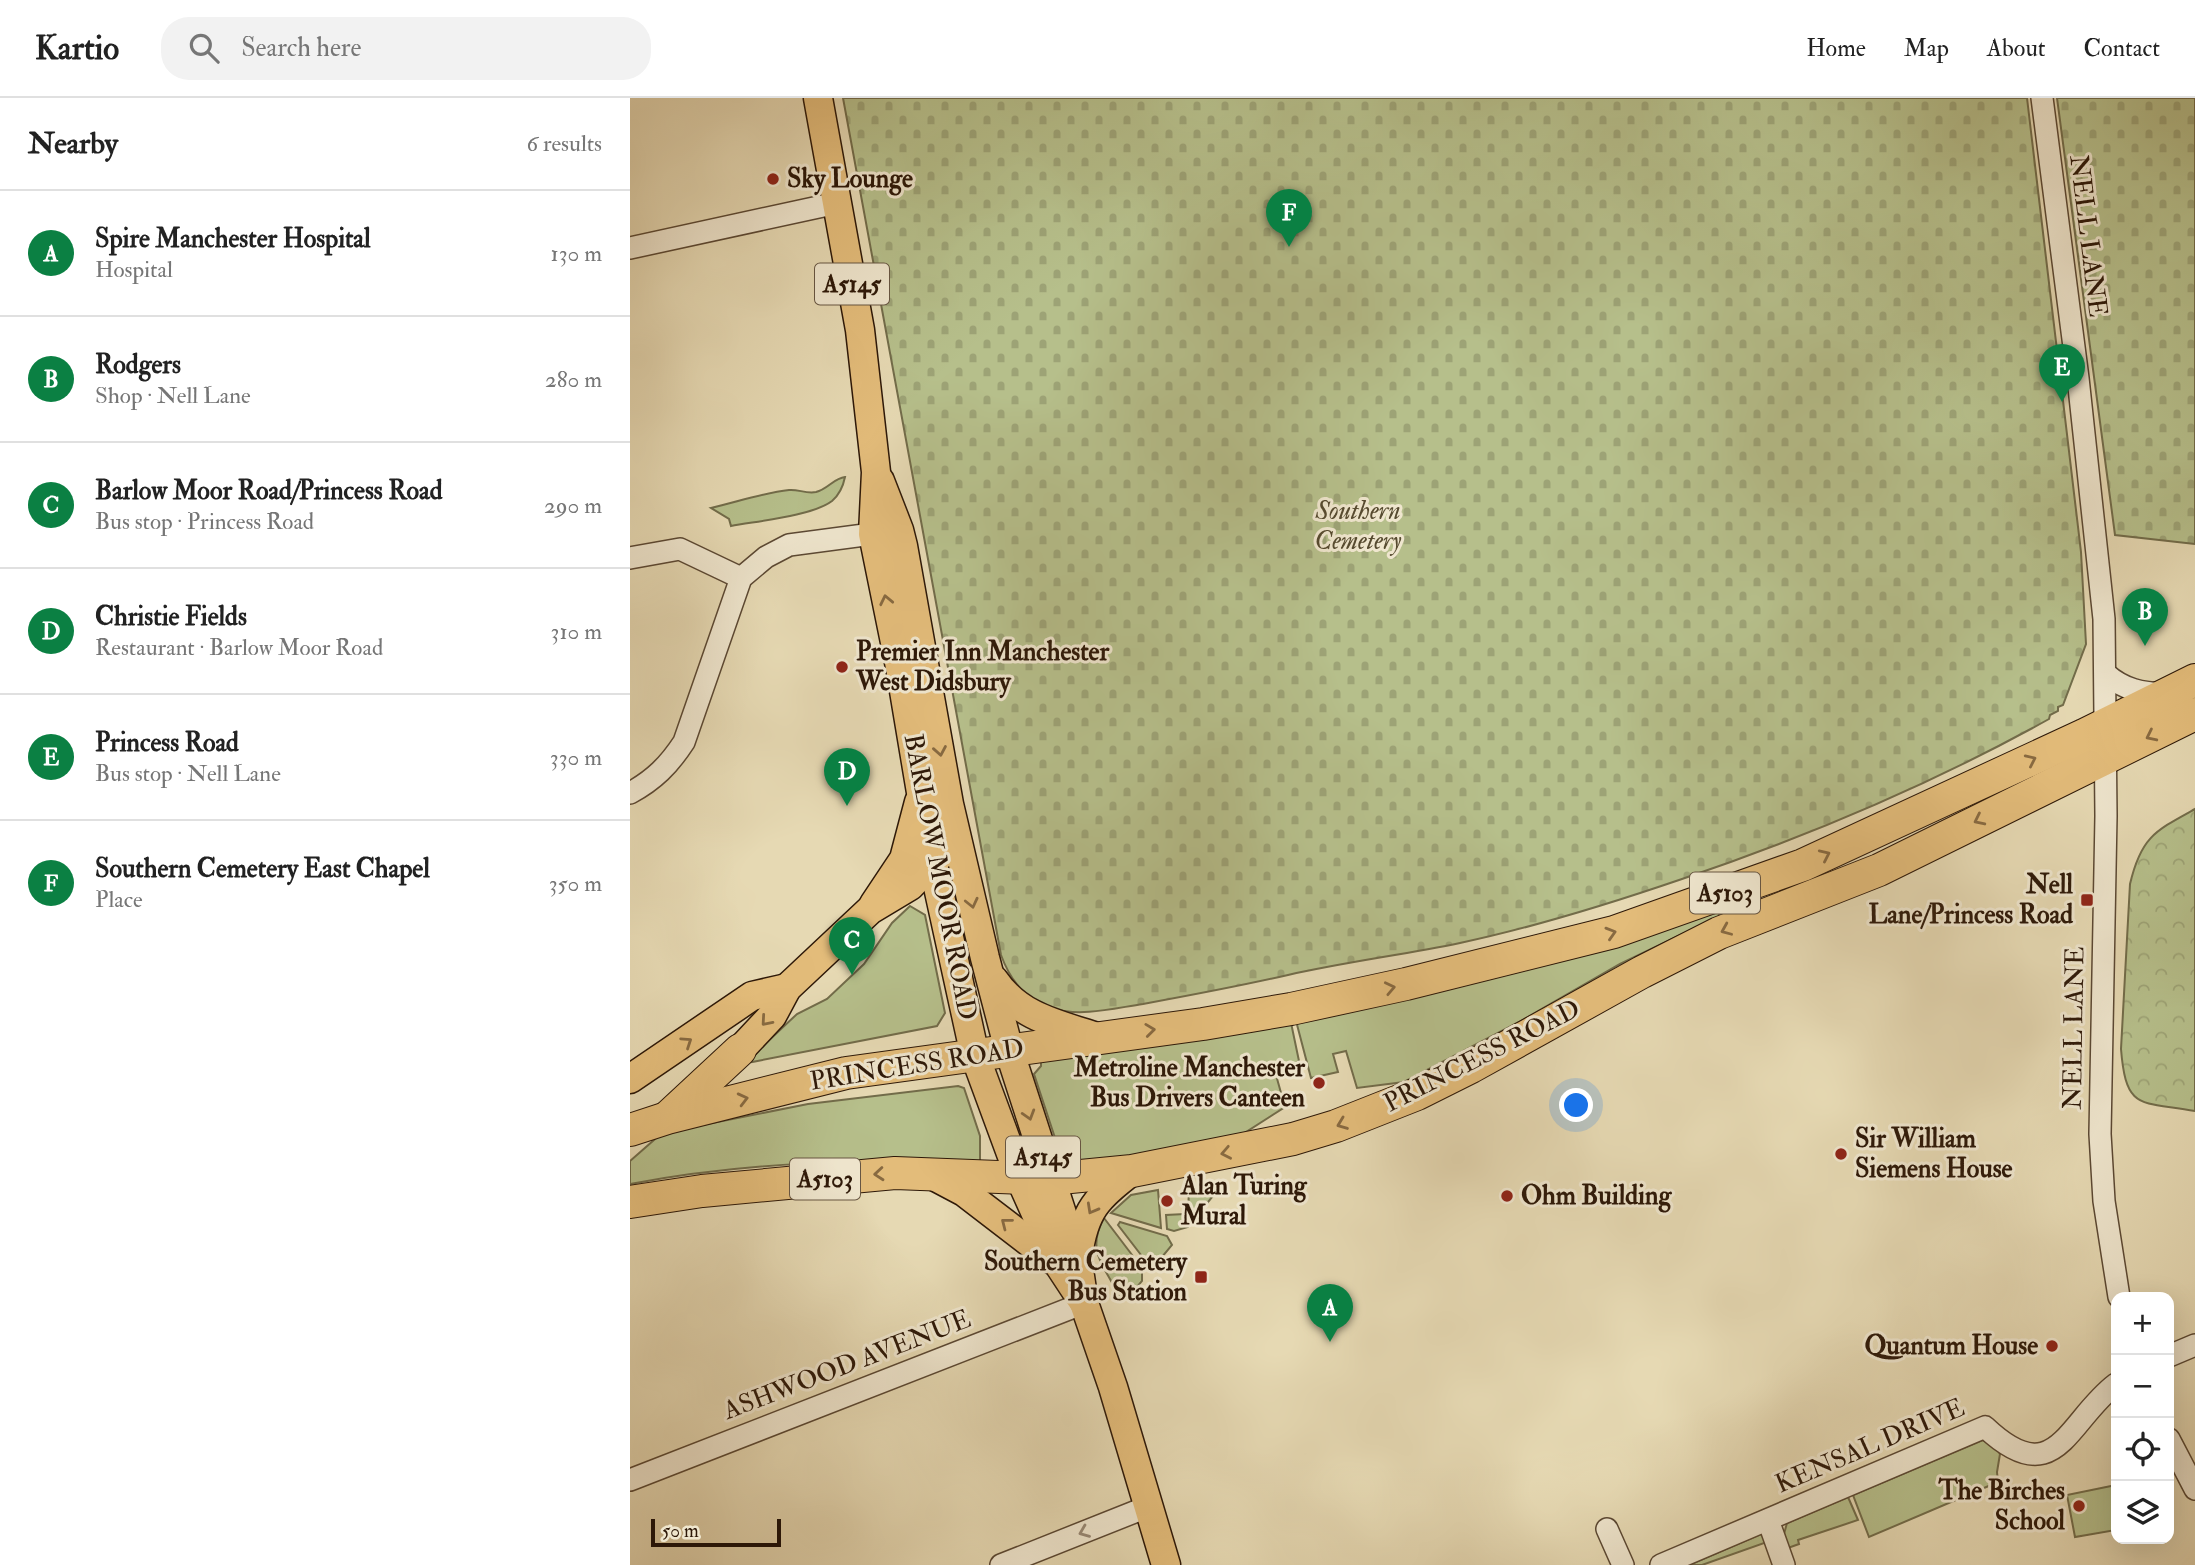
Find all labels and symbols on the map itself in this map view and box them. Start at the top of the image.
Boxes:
street label: NELL LANE [2062,153,2114,319]
place label: Sky Lounge [787,163,913,196]
marker: Sky Lounge [765,171,781,187]
pin: F [1266,189,1312,247]
road number: A5145 [815,264,889,304]
pin: E [2039,344,2085,402]
park label: Southern Cemetery [1314,495,1402,557]
pin: B [2122,588,2168,646]
one-way arrow [880,594,894,606]
place label: Premier Inn Manchester West Didsbury [855,636,1109,699]
marker: Premier Inn Manchester West Didsbury [834,659,850,675]
one-way arrow [2146,728,2158,742]
street label: BARLOW MOOR ROAD [897,731,983,1023]
one-way arrow [931,745,946,757]
pin: D [824,748,870,806]
one-way arrow [2024,754,2036,768]
one-way arrow [1974,812,1986,826]
one-way arrow [1818,849,1830,863]
place label: Nell Lane/Princess Road [1869,869,2073,931]
road number: A5103 [1690,872,1760,914]
marker: Nell Lane/Princess Road [2079,892,2095,908]
one-way arrow [964,897,978,909]
pin: C [829,917,875,975]
one-way arrow [1721,922,1733,936]
one-way arrow [1605,926,1617,941]
street label: NELL LANE [2057,946,2091,1110]
one-way arrow [1384,981,1396,996]
street label: PRINCESS ROAD [1378,993,1586,1119]
one-way arrow [762,1013,774,1026]
one-way arrow [1144,1023,1156,1038]
street label: PRINCESS ROAD [808,1032,1026,1098]
one-way arrow [680,1037,693,1050]
place label: Metroline Manchester Bus Drivers Canteen [1073,1052,1306,1114]
marker: Metroline Manchester Bus Drivers Canteen [1311,1075,1327,1091]
your location [1559,1088,1593,1122]
one-way arrow [737,1093,749,1107]
one-way arrow [1021,1109,1036,1121]
one-way arrow [1336,1115,1348,1129]
place label: Sir William Siemens House [1855,1123,2013,1185]
road number: A5145 [1006,1136,1080,1177]
one-way arrow [1220,1145,1232,1160]
marker: Sir William Siemens House [1833,1146,1849,1162]
road number: A5103 [790,1158,860,1199]
one-way arrow [873,1166,884,1181]
place label: Alan Turing Mural [1180,1170,1308,1232]
place label: Ohm Building [1521,1180,1672,1213]
marker: Ohm Building [1499,1188,1515,1204]
marker: Alan Turing Mural [1159,1193,1175,1209]
one-way arrow [1087,1202,1100,1215]
one-way arrow [1001,1218,1013,1231]
place label: Southern Cemetery Bus Station [984,1246,1189,1308]
marker: Southern Cemetery Bus Station [1193,1269,1209,1285]
pin: A [1307,1284,1353,1342]
street label: ASHWOOD AVENUE [718,1303,975,1427]
place label: Quantum House [1864,1330,2038,1362]
marker: Quantum House [2044,1338,2060,1354]
street label: KENSAL DRIVE [1771,1392,1969,1500]
place label: The Birches School [1937,1475,2065,1537]
marker: The Birches School [2071,1498,2087,1514]
scale bar [651,1516,780,1548]
one-way arrow [1078,1524,1090,1538]

